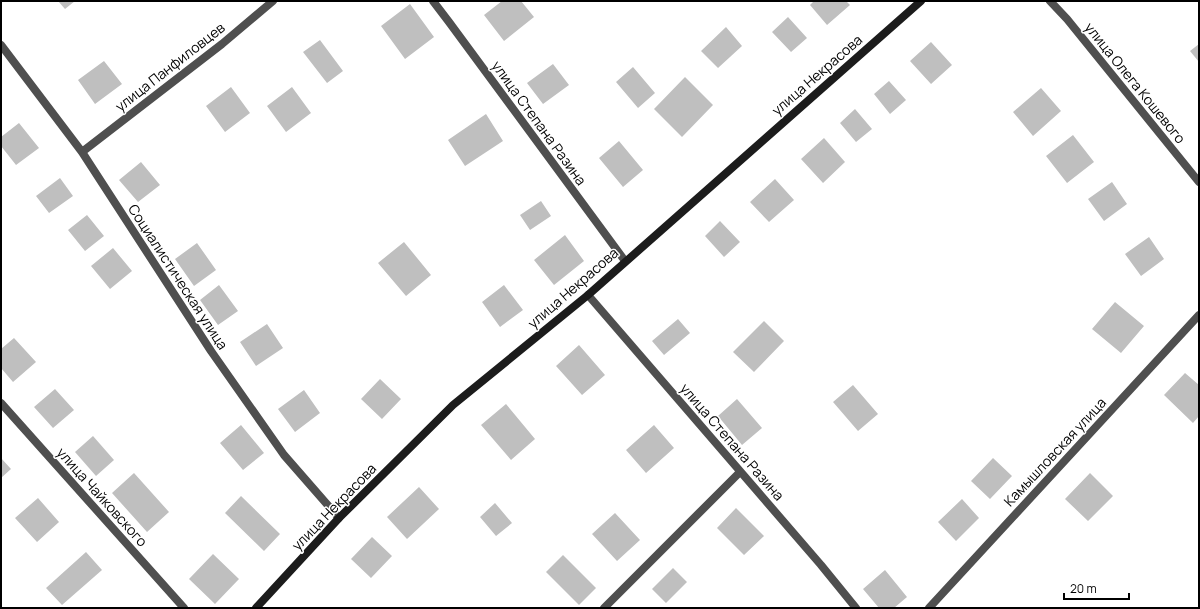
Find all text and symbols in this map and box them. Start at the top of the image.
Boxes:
street label: улица Панфиловцев [111,17,229,115]
street label: улица Олега Кошевого [1081,18,1190,147]
street label: улица Некрасова [767,30,866,119]
street label: улица Степана Разина [488,57,591,189]
street label: Социалистическая улица [124,200,233,353]
street label: улица Некрасова [523,243,622,332]
street label: улица Степана Разина [676,379,789,504]
street label: Камышловская улица [999,393,1110,510]
street label: улица Чайковского [53,443,152,550]
street label: улица Некрасова [287,459,380,554]
scale bar [1064,575,1129,601]
text: 20 m [1070,580,1097,597]

